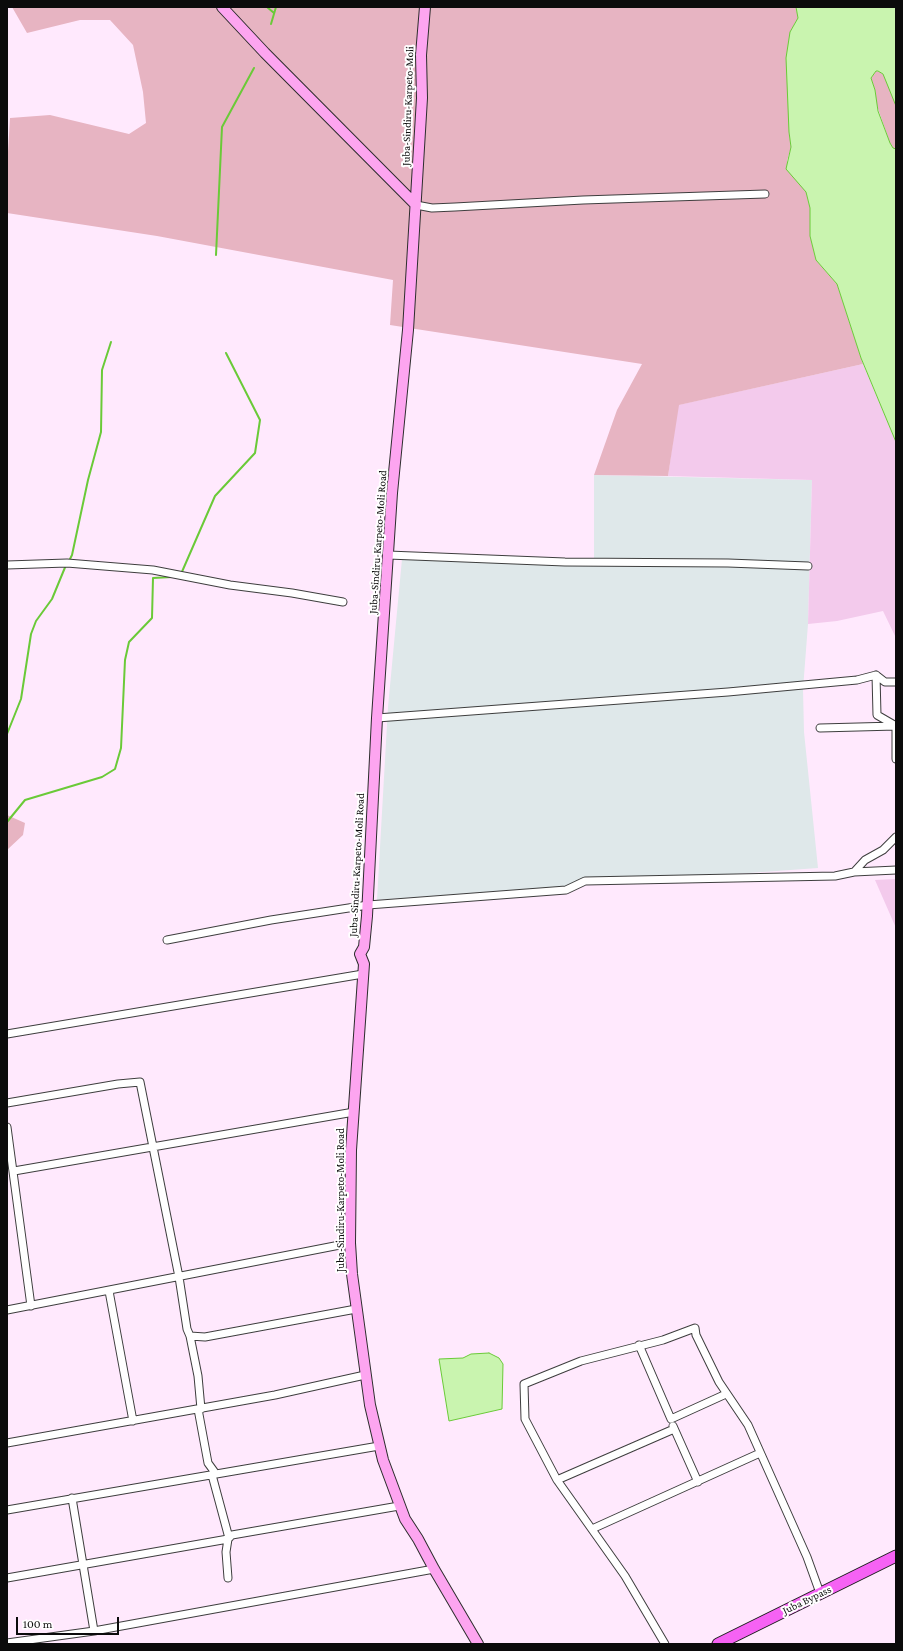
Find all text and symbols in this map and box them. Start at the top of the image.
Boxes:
street label: Juba-Sindiru-Karpeto-Moli [399,46,417,166]
street label: Juba-Sindiru-Karpeto-Moli Road [366,470,390,614]
street label: Juba-Sindiru-Karpeto-Moli Road [347,793,367,937]
street label: Juba-Sindiru-Karpeto-Moli Road [334,1128,348,1272]
street label: Juba Bypass [780,1583,834,1617]
scale bar [18,1609,121,1635]
text: 100 m [23,1617,52,1631]

